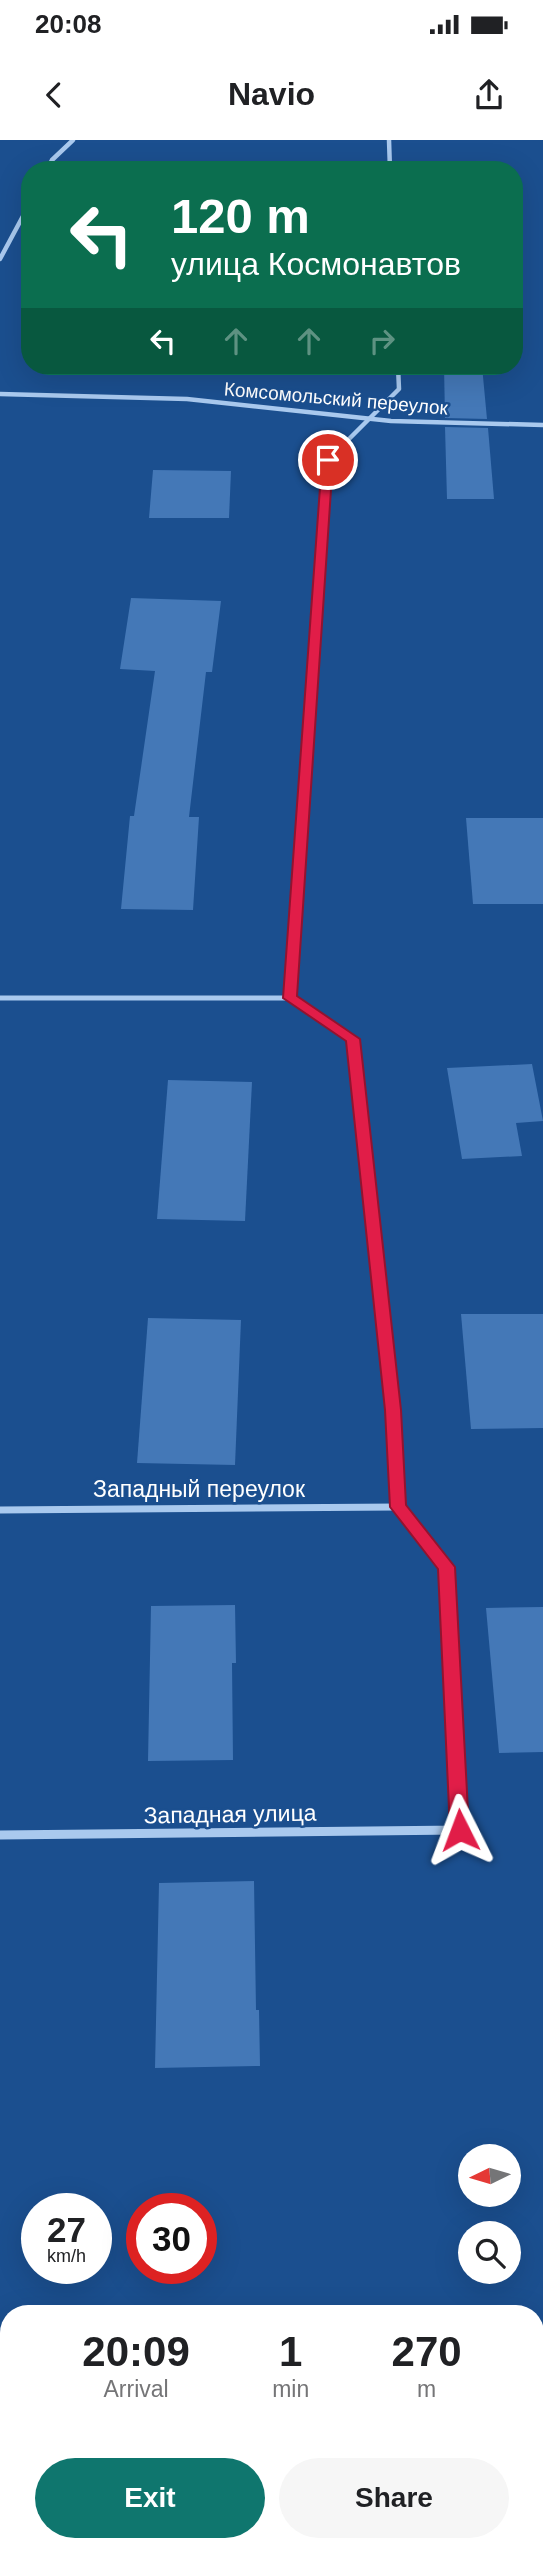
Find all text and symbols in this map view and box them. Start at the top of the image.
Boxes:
text: 20:08 [35,9,102,39]
icon: back [35,76,73,114]
text: Navio [228,76,315,112]
icon: share [470,76,508,114]
icon: left [56,189,147,280]
text: 120 m [171,189,310,243]
text: улица Космонавтов [171,246,461,282]
icon: left [144,322,182,360]
icon: ahead [217,322,255,360]
icon: ahead [290,322,328,360]
icon: right [363,322,401,360]
street label: Комсомольский переулок [223,378,449,419]
pin [298,430,358,490]
icon: arrive [309,441,347,479]
street label: Западный переулок [93,1476,306,1502]
position arrow [423,1793,497,1867]
street label: Западная улица [143,1799,317,1829]
north arrow [458,2144,522,2207]
map controls [458,2144,521,2284]
speed limit sign: 30 [126,2193,217,2284]
text: 27 [47,2210,86,2249]
button: search [458,2221,521,2284]
text: km/h [47,2246,86,2266]
text: 20:09 [82,2328,190,2375]
text: 1 [279,2328,302,2375]
text: 270 [392,2328,462,2375]
text: Arrival [103,2376,169,2402]
text: min [272,2376,309,2402]
text: m [417,2376,436,2402]
button: Exit [35,2458,265,2538]
button: Share [279,2458,509,2538]

